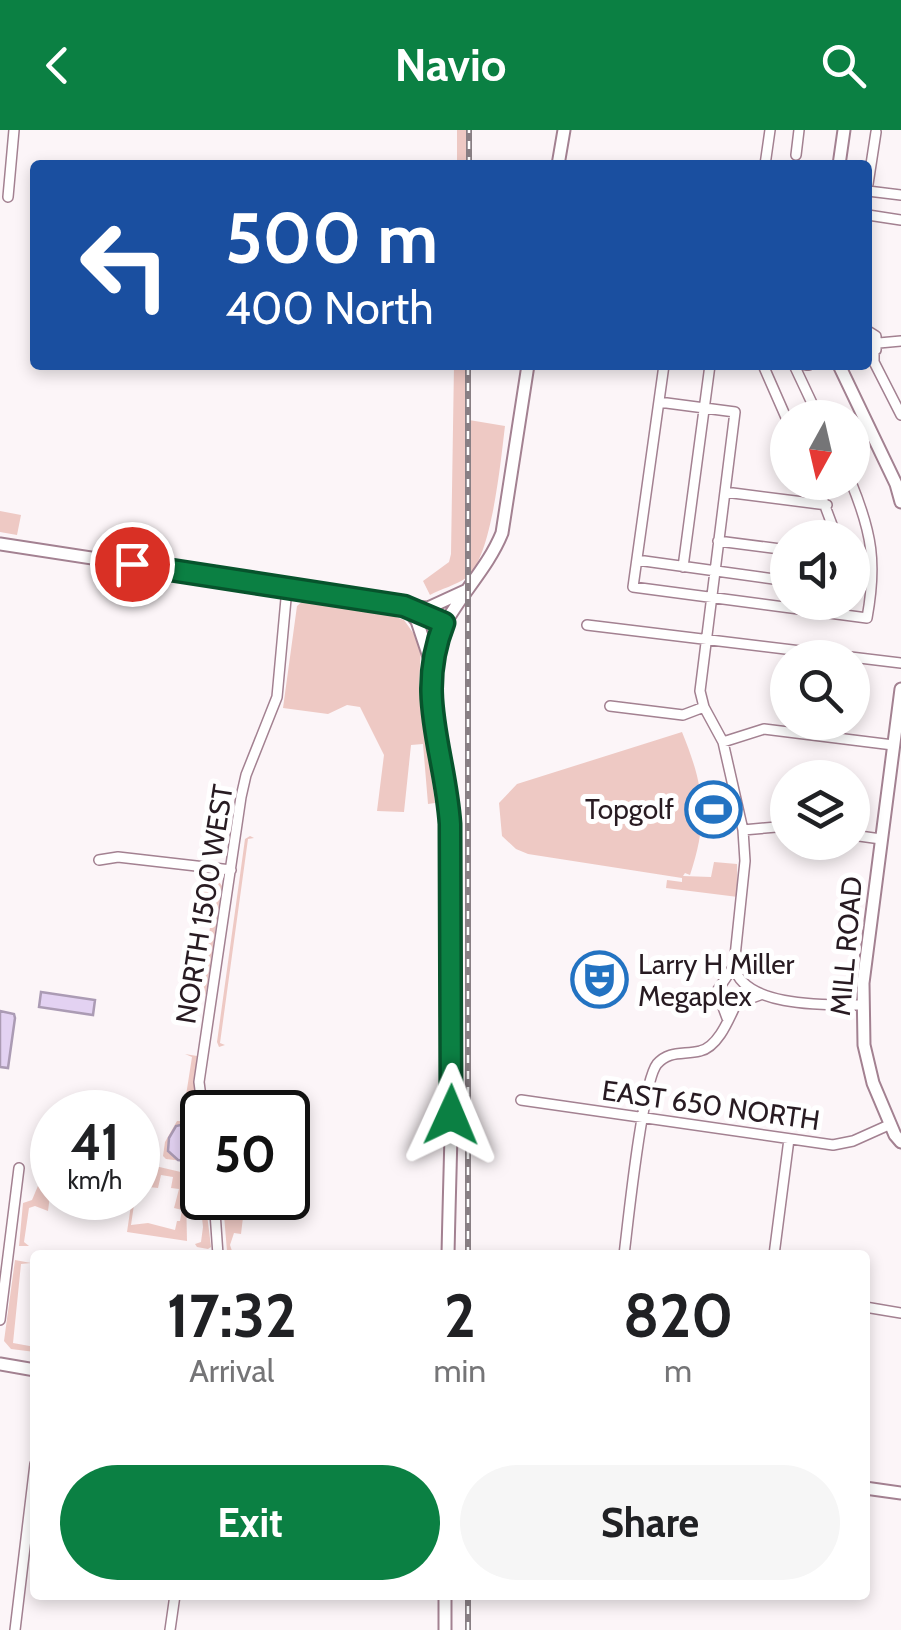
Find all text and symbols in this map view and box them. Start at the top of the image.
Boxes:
icon: back [30,38,85,93]
text: Navio [395,38,506,92]
icon: search [816,38,871,93]
text: 500 m [225,195,438,281]
icon: left [60,200,190,330]
text: 400 North [225,281,434,335]
north arrow [770,400,870,500]
map controls [770,400,870,860]
button: sound [770,520,870,620]
pin [90,522,175,607]
icon: arrive [105,537,160,592]
button: search [770,640,870,740]
button: layers [770,760,870,860]
sports icon: Topgolf [683,779,743,839]
street label: NORTH 1500 WEST [168,782,240,1026]
place label: Topgolf [585,792,674,826]
street label: MILL ROAD [823,875,869,1017]
place label: Larry H Miller Megaplex [638,947,794,1013]
theatre icon: Larry H Miller Megaplex [569,950,629,1010]
position arrow [399,1063,503,1167]
street label: EAST 650 NORTH [600,1073,822,1137]
speed limit sign: 50 [180,1090,310,1220]
text: 41 [70,1112,120,1173]
text: km/h [68,1165,122,1195]
text: 17:32 [167,1279,297,1352]
text: 2 [444,1279,476,1352]
text: 820 [623,1279,733,1352]
text: Arrival [189,1351,274,1390]
text: min [434,1351,486,1390]
text: m [664,1351,692,1390]
button: Exit [60,1465,440,1580]
button: Share [460,1465,840,1580]

